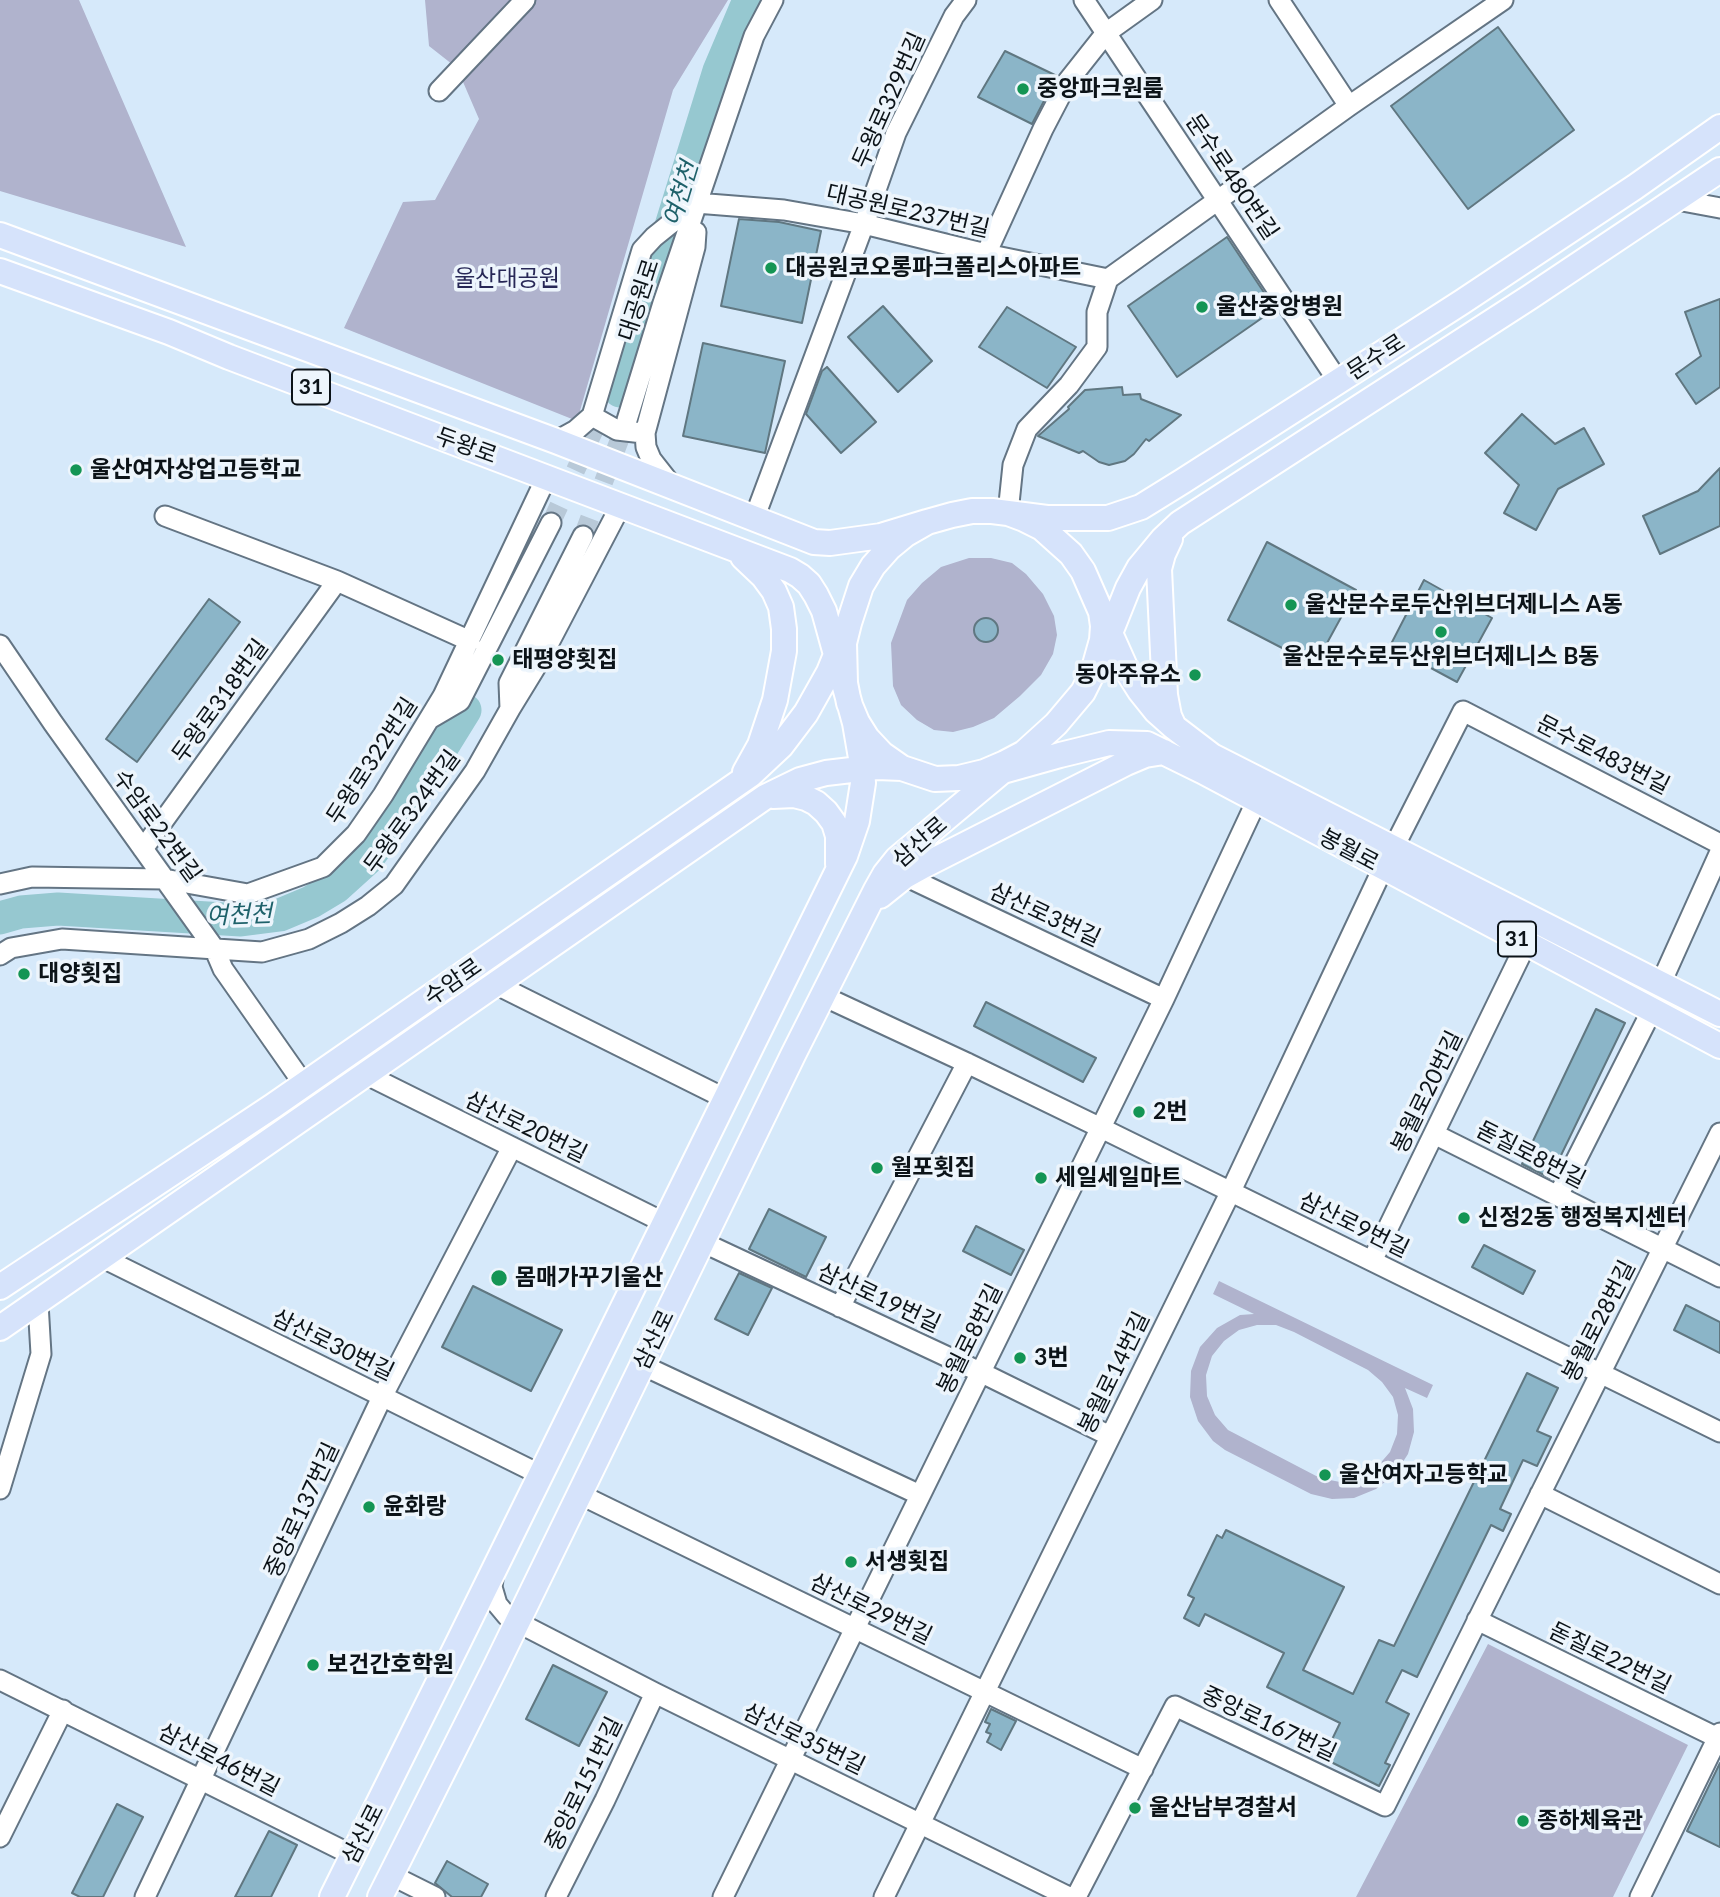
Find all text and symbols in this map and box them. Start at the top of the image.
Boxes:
street label: 두왕로329번길 [847,28,931,172]
place label: 중앙파크원룸 [1037,75,1164,103]
marker: 중앙파크원룸 [1015,81,1031,97]
street label: 문수로480번길 [1180,109,1284,245]
water label: 여천천 [658,158,704,230]
street label: 대공원로237번길 [824,179,992,243]
place label: 대공원코오롱파크폴리스아파트 [785,254,1081,282]
street label: 대공원로 [613,255,665,345]
marker: 대공원코오롱파크폴리스아파트 [763,260,779,276]
park label: 울산대공원 [454,265,560,293]
place label: 울산중앙병원 [1216,293,1343,321]
marker: 울산중앙병원 [1194,299,1210,315]
street label: 문수로 [1342,328,1410,386]
road number: 31 [292,370,330,404]
street label: 두왕로 [431,422,501,470]
place label: 울산여자상업고등학교 [90,456,302,484]
marker: 울산여자상업고등학교 [68,462,84,478]
place label: 울산문수로두산위브더제니스 A동 [1305,591,1623,619]
marker: 울산문수로두산위브더제니스 A동 [1283,597,1299,613]
marker: 울산문수로두산위브더제니스 B동 [1433,624,1449,640]
street label: 두왕로318번길 [166,634,274,768]
place label: 울산문수로두산위브더제니스 B동 [1283,643,1599,671]
place label: 태평양횟집 [512,646,618,674]
marker: 태평양횟집 [490,652,506,668]
place label: 동아주유소 [1075,661,1181,689]
marker: 동아주유소 [1187,667,1203,683]
street label: 두왕로322번길 [321,692,423,830]
street label: 문수로483번길 [1532,710,1674,800]
street label: 두왕로324번길 [358,745,466,879]
street label: 수암로22번길 [107,764,207,888]
street label: 삼산로 [887,811,953,873]
street label: 봉월로 [1314,823,1384,877]
street label: 삼산로3번길 [985,877,1105,953]
water label: 여천천 [205,899,273,931]
road number: 31 [1498,922,1536,956]
street label: 수암로 [419,952,487,1012]
place label: 대양횟집 [38,960,123,988]
marker: 대양횟집 [16,966,32,982]
street label: 봉월로20번길 [1386,1026,1468,1158]
street label: 삼산로20번길 [460,1086,592,1168]
place label: 2번 [1153,1098,1187,1126]
marker: 2번 [1131,1104,1147,1120]
street label: 돋질로8번길 [1472,1116,1590,1194]
place label: 월포횟집 [891,1154,976,1182]
marker: 월포횟집 [869,1160,885,1176]
place label: 세일세일마트 [1055,1164,1182,1192]
marker: 세일세일마트 [1033,1170,1049,1186]
street label: 삼산로9번길 [1294,1186,1414,1264]
place label: 신정2동 행정복지센터 [1478,1204,1687,1232]
marker: 신정2동 행정복지센터 [1456,1210,1472,1226]
street label: 봉월로28번길 [1557,1256,1641,1386]
street label: 삼산로19번길 [813,1257,945,1339]
place label: 몸매가꾸기울산 [515,1264,663,1292]
marker: 몸매가꾸기울산 [489,1268,509,1288]
street label: 봉월로8번길 [931,1279,1009,1399]
street label: 삼산로30번길 [267,1304,399,1386]
street label: 삼산로 [628,1305,680,1375]
street label: 봉월로14번길 [1073,1307,1155,1439]
place label: 3번 [1034,1344,1068,1372]
marker: 3번 [1012,1350,1028,1366]
street label: 중앙로137번길 [259,1438,345,1582]
place label: 울산여자고등학교 [1339,1461,1508,1489]
marker: 울산여자고등학교 [1317,1467,1333,1483]
place label: 윤화랑 [383,1493,446,1521]
marker: 윤화랑 [361,1499,377,1515]
place label: 서생횟집 [865,1548,950,1576]
marker: 서생횟집 [843,1554,859,1570]
street label: 삼산로29번길 [805,1568,937,1650]
street label: 돋질로22번길 [1544,1617,1676,1699]
place label: 보건간호학원 [327,1651,454,1679]
marker: 보건간호학원 [305,1657,321,1673]
street label: 중앙로167번길 [1197,1681,1341,1767]
street label: 삼산로35번길 [738,1698,870,1780]
street label: 중앙로151번길 [540,1712,628,1856]
street label: 삼산로46번길 [154,1718,284,1802]
place label: 울산남부경찰서 [1149,1794,1297,1822]
street label: 삼산로 [336,1799,390,1869]
marker: 울산남부경찰서 [1127,1800,1143,1816]
place label: 종하체육관 [1537,1807,1643,1835]
marker: 종하체육관 [1515,1813,1531,1829]

